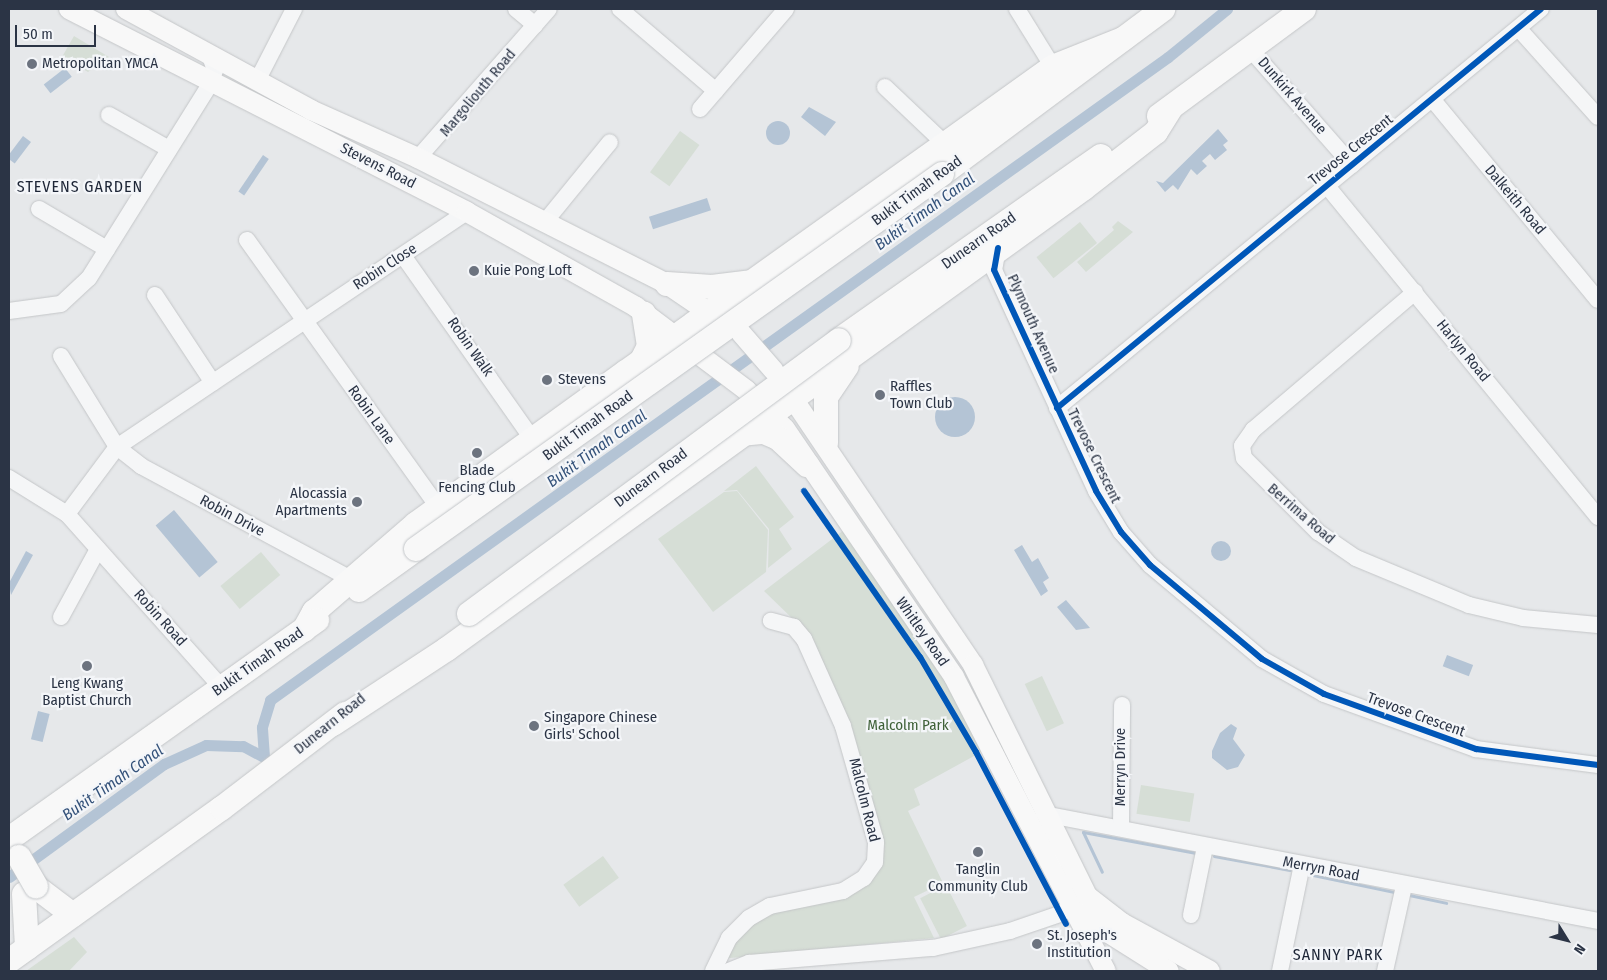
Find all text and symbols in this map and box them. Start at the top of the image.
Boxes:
scale bar [18,15,99,47]
text: 50 m [23,25,53,43]
street label: Margoliouth Road [436,46,520,140]
street label: Dunkirk Avenue [1254,54,1330,138]
place label: Metropolitan YMCA [42,55,158,73]
marker: Metropolitan YMCA [26,58,38,70]
street label: Trevose Crescent [1305,111,1397,189]
street label: Stevens Road [337,139,419,193]
street label: Bukit Timah Road [868,152,966,230]
street label: Dalkeith Road [1481,162,1549,238]
water label: Bukit Timah Canal [871,169,979,255]
district label: STEVENS GARDEN [15,177,145,197]
street label: Dunearn Road [938,209,1020,273]
street label: Robin Close [350,240,420,294]
place label: Kuie Pong Loft [484,262,572,280]
marker: Kuie Pong Loft [468,265,480,277]
street label: Plymouth Avenue [1003,272,1063,376]
street label: Robin Walk [443,314,497,380]
street label: Harlyn Road [1433,316,1493,386]
place label: Stevens [558,371,606,389]
marker: Stevens [540,373,554,387]
place label: Raffles Town Club [890,377,953,412]
street label: Robin Lane [344,382,398,448]
street label: Bukit Timah Road [539,387,637,465]
marker: Raffles Town Club [874,389,886,401]
water label: Bukit Timah Canal [543,406,651,492]
street label: Trevose Crescent [1063,406,1125,506]
street label: Dunearn Road [611,445,691,511]
marker: Blade Fencing Club [471,447,483,459]
place label: Blade Fencing Club [438,461,516,496]
street label: Berrima Road [1264,480,1338,548]
place label: Alocassia Apartments [276,484,347,519]
street label: Robin Drive [197,491,267,541]
marker: Alocassia Apartments [351,496,363,508]
street label: Robin Road [130,586,190,650]
street label: Whitley Road [892,594,952,670]
street label: Bukit Timah Road [209,624,307,700]
marker: Leng Kwang Baptist Church [81,660,93,672]
place label: Leng Kwang Baptist Church [42,674,132,709]
street label: Trevose Crescent [1365,689,1467,741]
street label: Dunearn Road [291,690,369,758]
place label: Singapore Chinese Girls' School [544,708,657,743]
park label: Malcolm Park [867,717,949,735]
marker: Singapore Chinese Girls' School [528,720,540,732]
street label: Merryn Drive [1112,728,1130,806]
water label: Bukit Timah Canal [59,741,167,825]
street label: Malcolm Road [845,756,883,844]
marker: Tanglin Community Club [972,846,984,858]
street label: Merryn Road [1281,853,1361,885]
place label: Tanglin Community Club [928,860,1028,895]
north arrow [1542,915,1592,965]
place label: St. Joseph's Institution [1047,926,1117,961]
marker: St. Joseph's Institution [1031,938,1043,950]
text: N [1570,941,1589,957]
district label: SANNY PARK [1292,945,1384,965]

